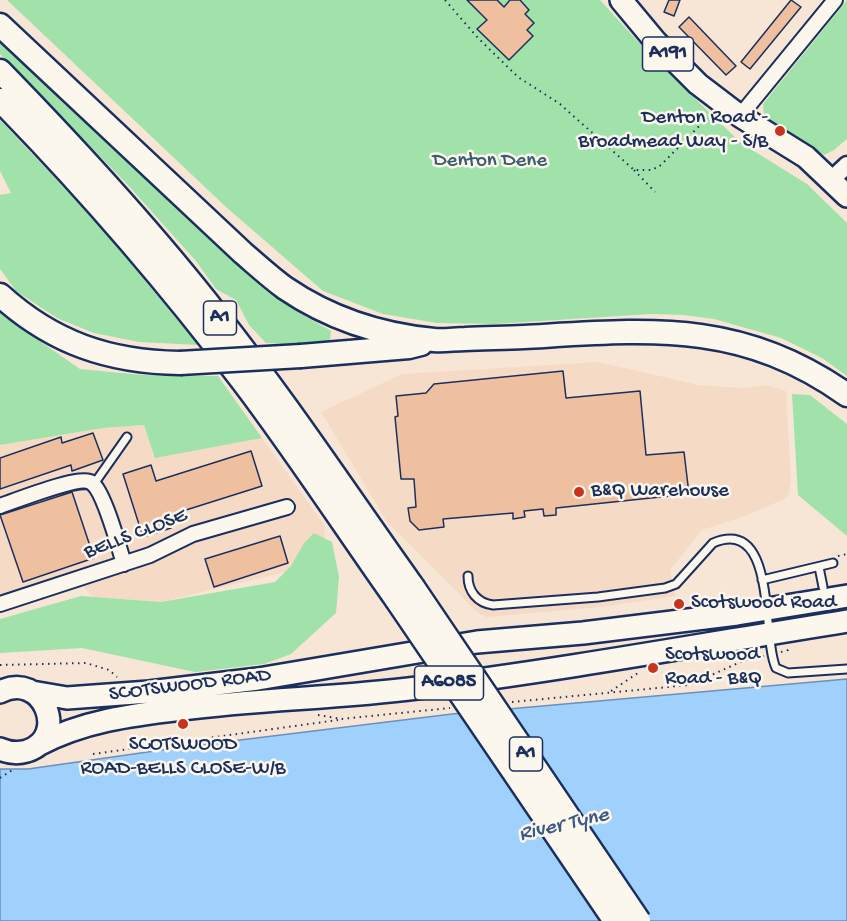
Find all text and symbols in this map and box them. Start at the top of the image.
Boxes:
road number: A191 [642,37,694,71]
place label: Denton Road - Broadmead Way - S/B [578,106,768,156]
marker: Denton Road - Broadmead Way - S/B [773,124,787,138]
park label: Denton Dene [433,149,547,175]
road number: A1 [204,301,236,335]
place label: B&Q Warehouse [591,479,729,505]
marker: B&Q Warehouse [572,485,586,499]
street label: BELLS CLOSE [81,504,191,566]
place label: Scotswood Road [691,591,836,617]
marker: Scotswood Road [672,597,686,611]
place label: Scotswood Road - B&Q [665,643,762,693]
marker: Scotswood Road - B&Q [646,661,660,675]
street label: SCOTSWOOD ROAD [108,664,272,708]
road number: A6085 [414,666,484,700]
marker: SCOTSWOOD ROAD-BELLS CLOSE-W/B [176,717,190,731]
place label: SCOTSWOOD ROAD-BELLS CLOSE-W/B [81,733,285,783]
road number: A1 [510,737,542,771]
water label: River Tyne [516,803,612,849]

